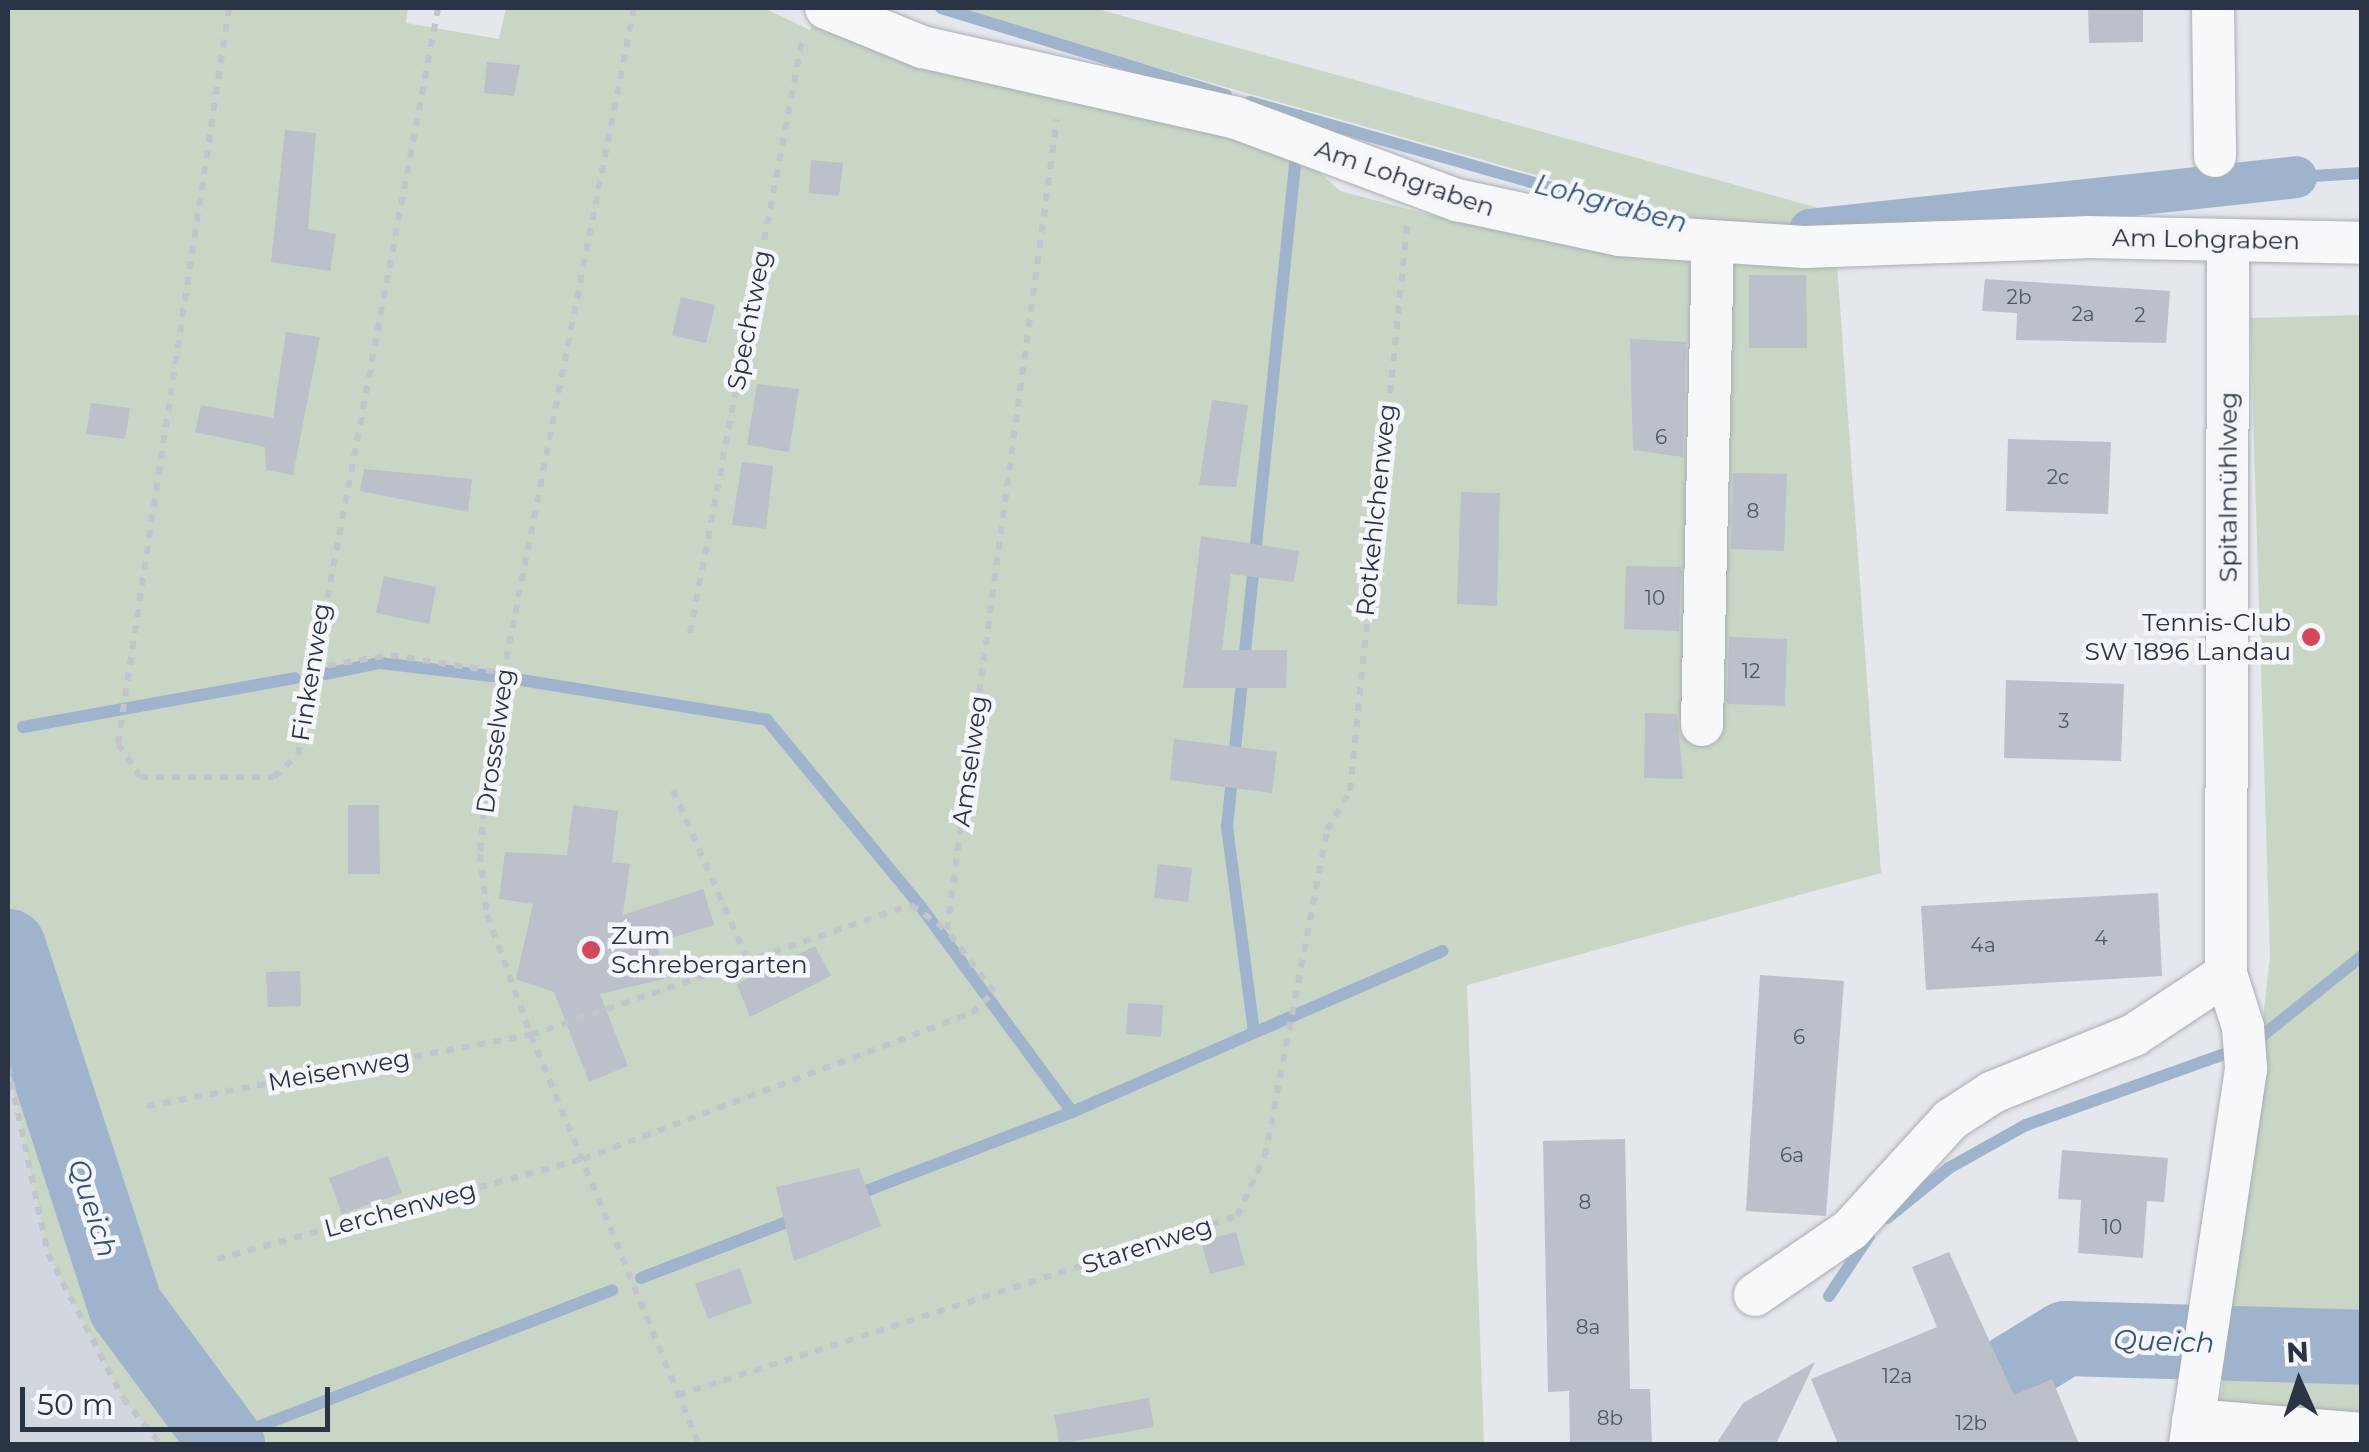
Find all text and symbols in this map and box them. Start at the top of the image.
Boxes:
street label: Am Lohgraben [1311,133,1499,223]
water label: Lohgraben [1531,167,1691,239]
street label: Am Lohgraben [2112,222,2300,256]
street label: Spechtweg [721,247,777,393]
house number: 2b [2007,285,2031,309]
house number: 2a [2071,302,2095,326]
house number: 2 [2134,303,2146,327]
street label: Spitalmühlweg [2213,392,2243,582]
street label: Rotkehlchenweg [1350,402,1402,618]
house number: 6 [1655,425,1667,449]
house number: 2c [2047,465,2069,489]
house number: 8 [1747,499,1759,523]
house number: 10 [1645,586,1665,610]
street label: Finkenweg [285,601,337,743]
place label: Tennis-Club SW 1896 Landau [2084,608,2291,667]
marker: Tennis-Club SW 1896 Landau [2300,626,2322,648]
house number: 12 [1742,659,1760,683]
street label: Drosselweg [470,667,520,815]
street label: Amselweg [946,693,994,829]
house number: 3 [2058,709,2070,733]
place label: Zum Schrebergarten [611,921,808,980]
house number: 4 [2094,926,2108,950]
house number: 4a [1970,933,1996,957]
marker: Zum Schrebergarten [580,939,602,961]
house number: 6 [1793,1025,1805,1049]
street label: Meisenweg [266,1043,412,1097]
house number: 6a [1780,1143,1804,1167]
water label: Queich [61,1155,125,1261]
street label: Lerchenweg [321,1174,479,1244]
house number: 8 [1579,1190,1591,1214]
street label: Starenweg [1078,1210,1216,1280]
house number: 10 [2102,1215,2122,1239]
house number: 8a [1576,1315,1600,1339]
water label: Queich [2113,1322,2215,1360]
north arrow [2249,1332,2349,1432]
text: N [2285,1334,2310,1370]
house number: 12a [1882,1364,1912,1388]
scale bar [25,1367,335,1429]
text: 50 m [37,1386,114,1423]
house number: 8b [1597,1406,1623,1430]
house number: 12b [1955,1411,1987,1435]

